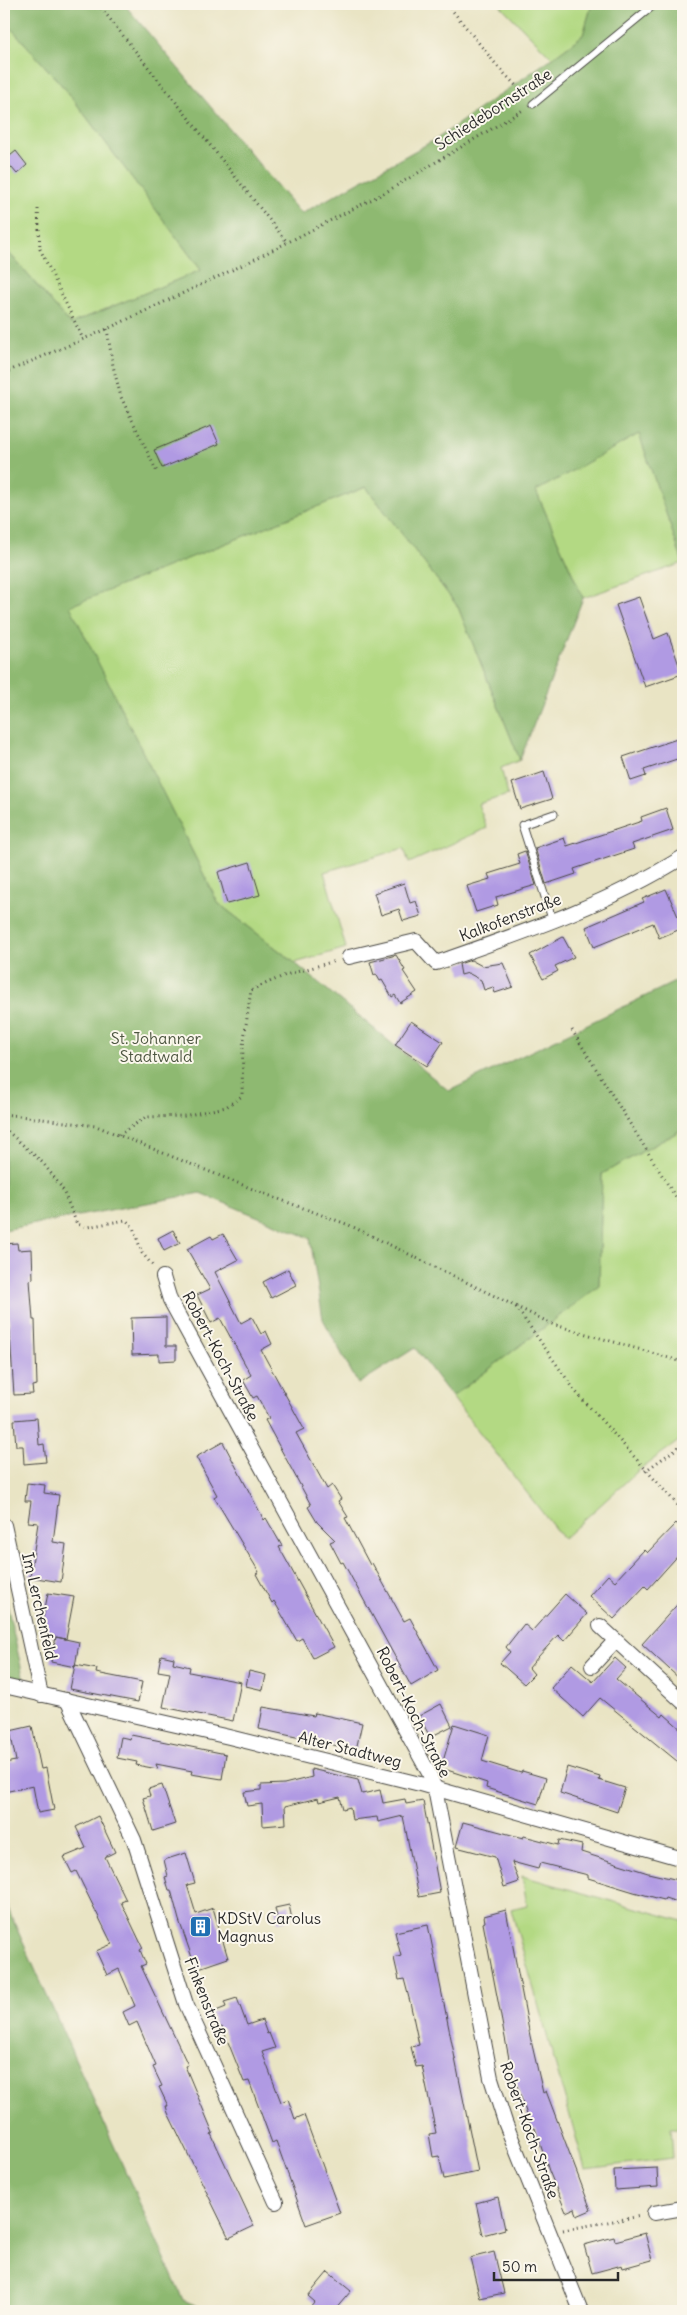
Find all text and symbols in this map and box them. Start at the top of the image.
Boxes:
street label: Schiedebornstraße [431,64,555,154]
street label: Kalkofenstraße [456,888,564,946]
park label: St. Johanner Stadtwald [111,1028,202,1066]
street label: Robert-Koch-Straße [178,1288,264,1424]
street label: Im Lerchenfeld [18,1550,62,1662]
street label: Robert-Koch-Straße [372,1643,456,1781]
street label: Alter Stadtweg [296,1726,404,1772]
place label: KDStV Carolus Magnus [217,1908,321,1946]
building icon: KDStV Carolus Magnus [189,1915,213,1939]
street label: Finkenstraße [180,1954,234,2048]
street label: Robert-Koch-Straße [496,2059,564,2201]
scale bar [494,2250,618,2282]
text: 50 m [502,2257,537,2276]

